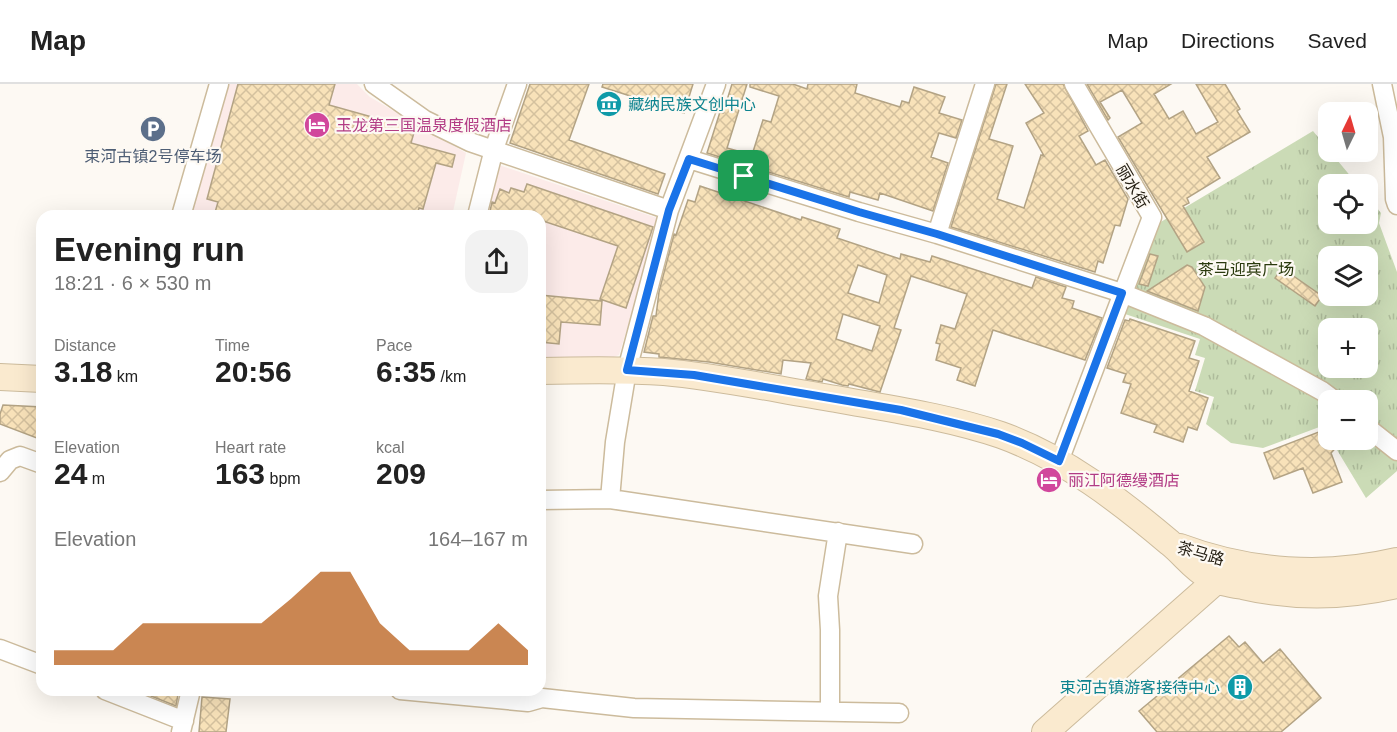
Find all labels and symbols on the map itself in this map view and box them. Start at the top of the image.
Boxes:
museum icon: 藏纳民族文创中心 [594,89,624,119]
place label: 藏纳民族文创中心 [628,96,756,113]
north arrow [1318,102,1378,162]
hotel icon: 玉龙第三国温泉度假酒店 [302,110,332,140]
parking icon: 束河古镇2号停车场 [138,114,168,144]
place label: 玉龙第三国温泉度假酒店 [336,117,512,134]
place label: 束河古镇2号停车场 [85,148,221,165]
pin [718,150,769,201]
street label: 丽水街 [1113,161,1152,211]
park label: 茶马迎宾广场 [1198,261,1294,278]
hotel icon: 丽江阿德缦酒店 [1034,465,1064,495]
place label: 丽江阿德缦酒店 [1068,472,1180,489]
street label: 茶马路 [1175,539,1226,568]
building icon: 束河古镇游客接待中心 [1225,672,1255,702]
place label: 束河古镇游客接待中心 [1060,679,1220,696]

